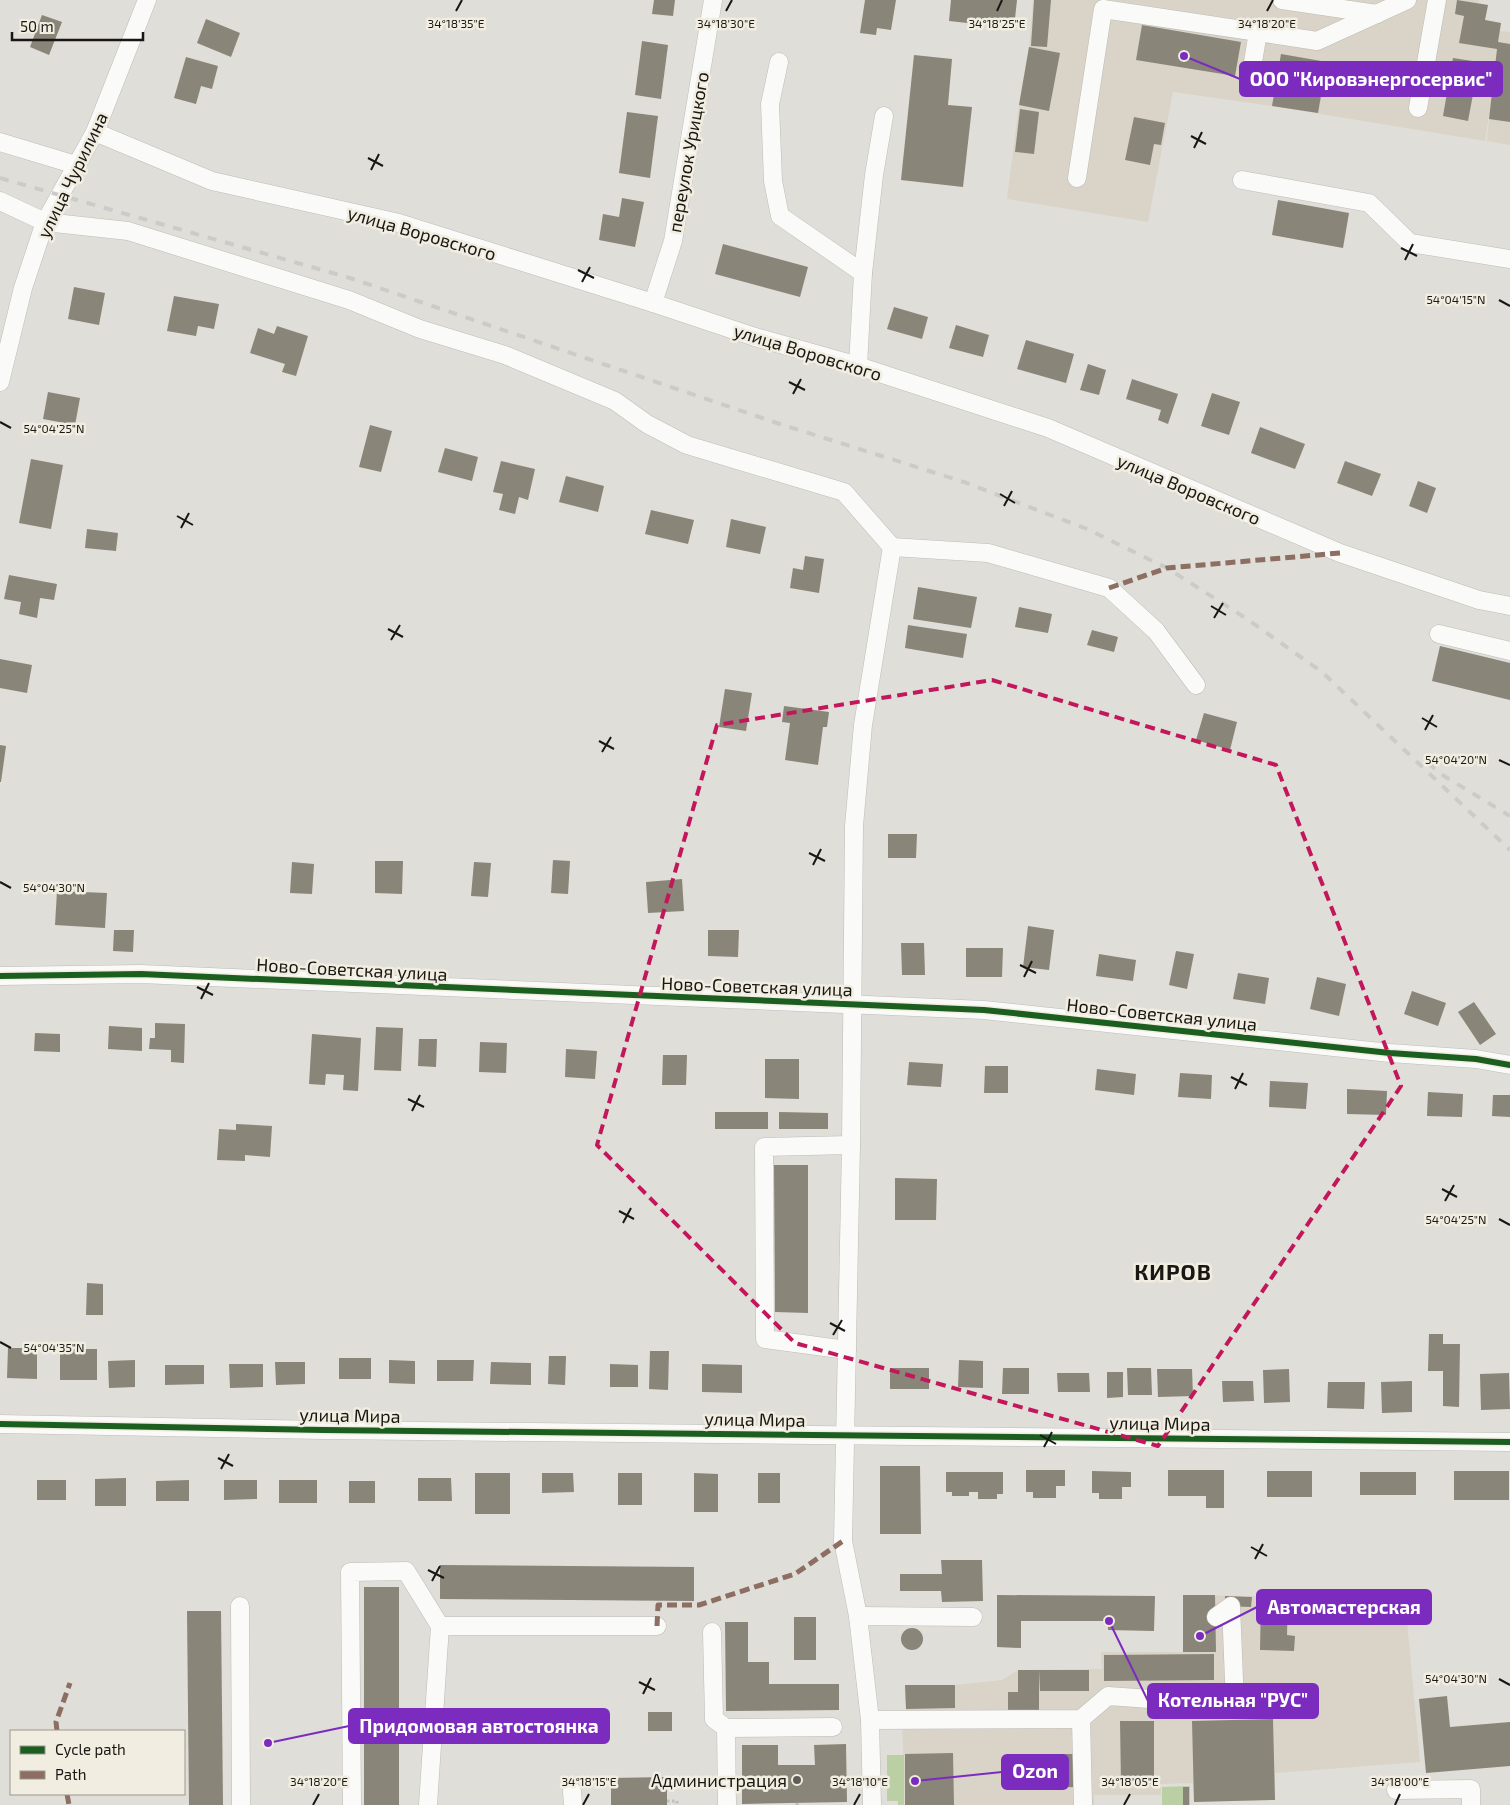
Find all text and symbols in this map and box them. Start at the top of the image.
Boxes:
scale bar [12,10,144,42]
text: 34°18'35"E [427,16,485,30]
text: 34°18'30"E [697,16,755,30]
text: 34°18'25"E [968,16,1026,30]
text: 34°18'20"E [1238,16,1296,30]
text: 50 m [20,17,54,35]
callout: ООО "Кировэнергосервис" [1240,62,1502,96]
text: ООО "Кировэнергосервис" [1250,67,1492,90]
street label: переулок Урицкого [663,70,713,234]
street label: улица Чурилина [32,108,112,242]
street label: улица Воровского [345,201,499,265]
text: 54°04'15"N [1426,292,1486,306]
street label: улица Воровского [731,319,885,385]
text: 54°04'25"N [23,421,85,435]
street label: улица Воровского [1114,449,1264,529]
text: 54°04'20"N [1425,752,1487,766]
text: 54°04'30"N [23,880,85,894]
street label: Ново-Советская улица [256,953,448,985]
street label: Ново-Советская улица [661,972,853,1000]
street label: Ново-Советская улица [1066,993,1258,1035]
text: 54°04'25"N [1425,1212,1487,1226]
district label: КИРОВ [1134,1258,1212,1284]
text: 54°04'35"N [23,1340,85,1354]
street label: улица Мира [299,1403,401,1427]
street label: улица Мира [704,1407,806,1431]
street label: улица Мира [1109,1411,1211,1435]
callout: Автомастерская [1257,1590,1431,1624]
text: Автомастерская [1267,1595,1421,1618]
text: 54°04'30"N [1425,1671,1487,1685]
callout: Котельная "РУС" [1148,1684,1318,1718]
text: Котельная "РУС" [1158,1688,1308,1711]
callout: Придомовая автостоянка [349,1709,609,1743]
text: Придомовая автостоянка [359,1714,599,1737]
legend [10,1730,185,1795]
text: Cycle path [55,1740,126,1758]
callout: Ozon [1002,1755,1068,1789]
text: Ozon [1012,1759,1058,1782]
text: Path [55,1765,86,1783]
place label: Администрация [651,1769,787,1791]
text: 34°18'20"E [290,1774,348,1788]
text: 34°18'15"E [561,1774,617,1788]
marker: Администрация [791,1774,803,1786]
text: 34°18'10"E [832,1774,888,1788]
text: 34°18'05"E [1101,1774,1159,1788]
text: 34°18'00"E [1371,1774,1429,1788]

